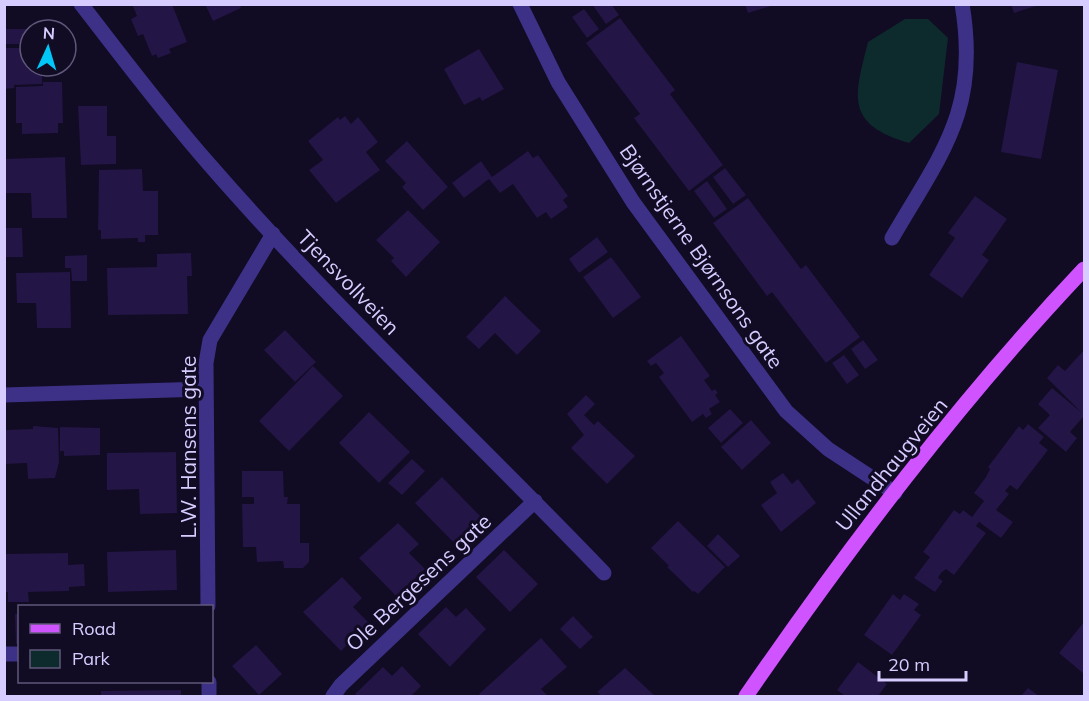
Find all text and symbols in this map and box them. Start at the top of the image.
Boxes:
north arrow [18,18,78,78]
text: N [42,23,56,43]
street label: Bjørnstjerne Bjørnsons gate [615,139,789,373]
street label: Tjensvollveien [292,224,406,340]
street label: L.W. Hansens gate [175,356,201,538]
street label: Ullandhaugveien [829,392,953,536]
street label: Ole Bergesens gate [340,508,496,656]
legend [18,605,213,683]
text: Road [72,617,116,640]
scale bar [879,644,966,682]
text: Park [72,647,111,670]
text: 20 m [888,653,930,676]

